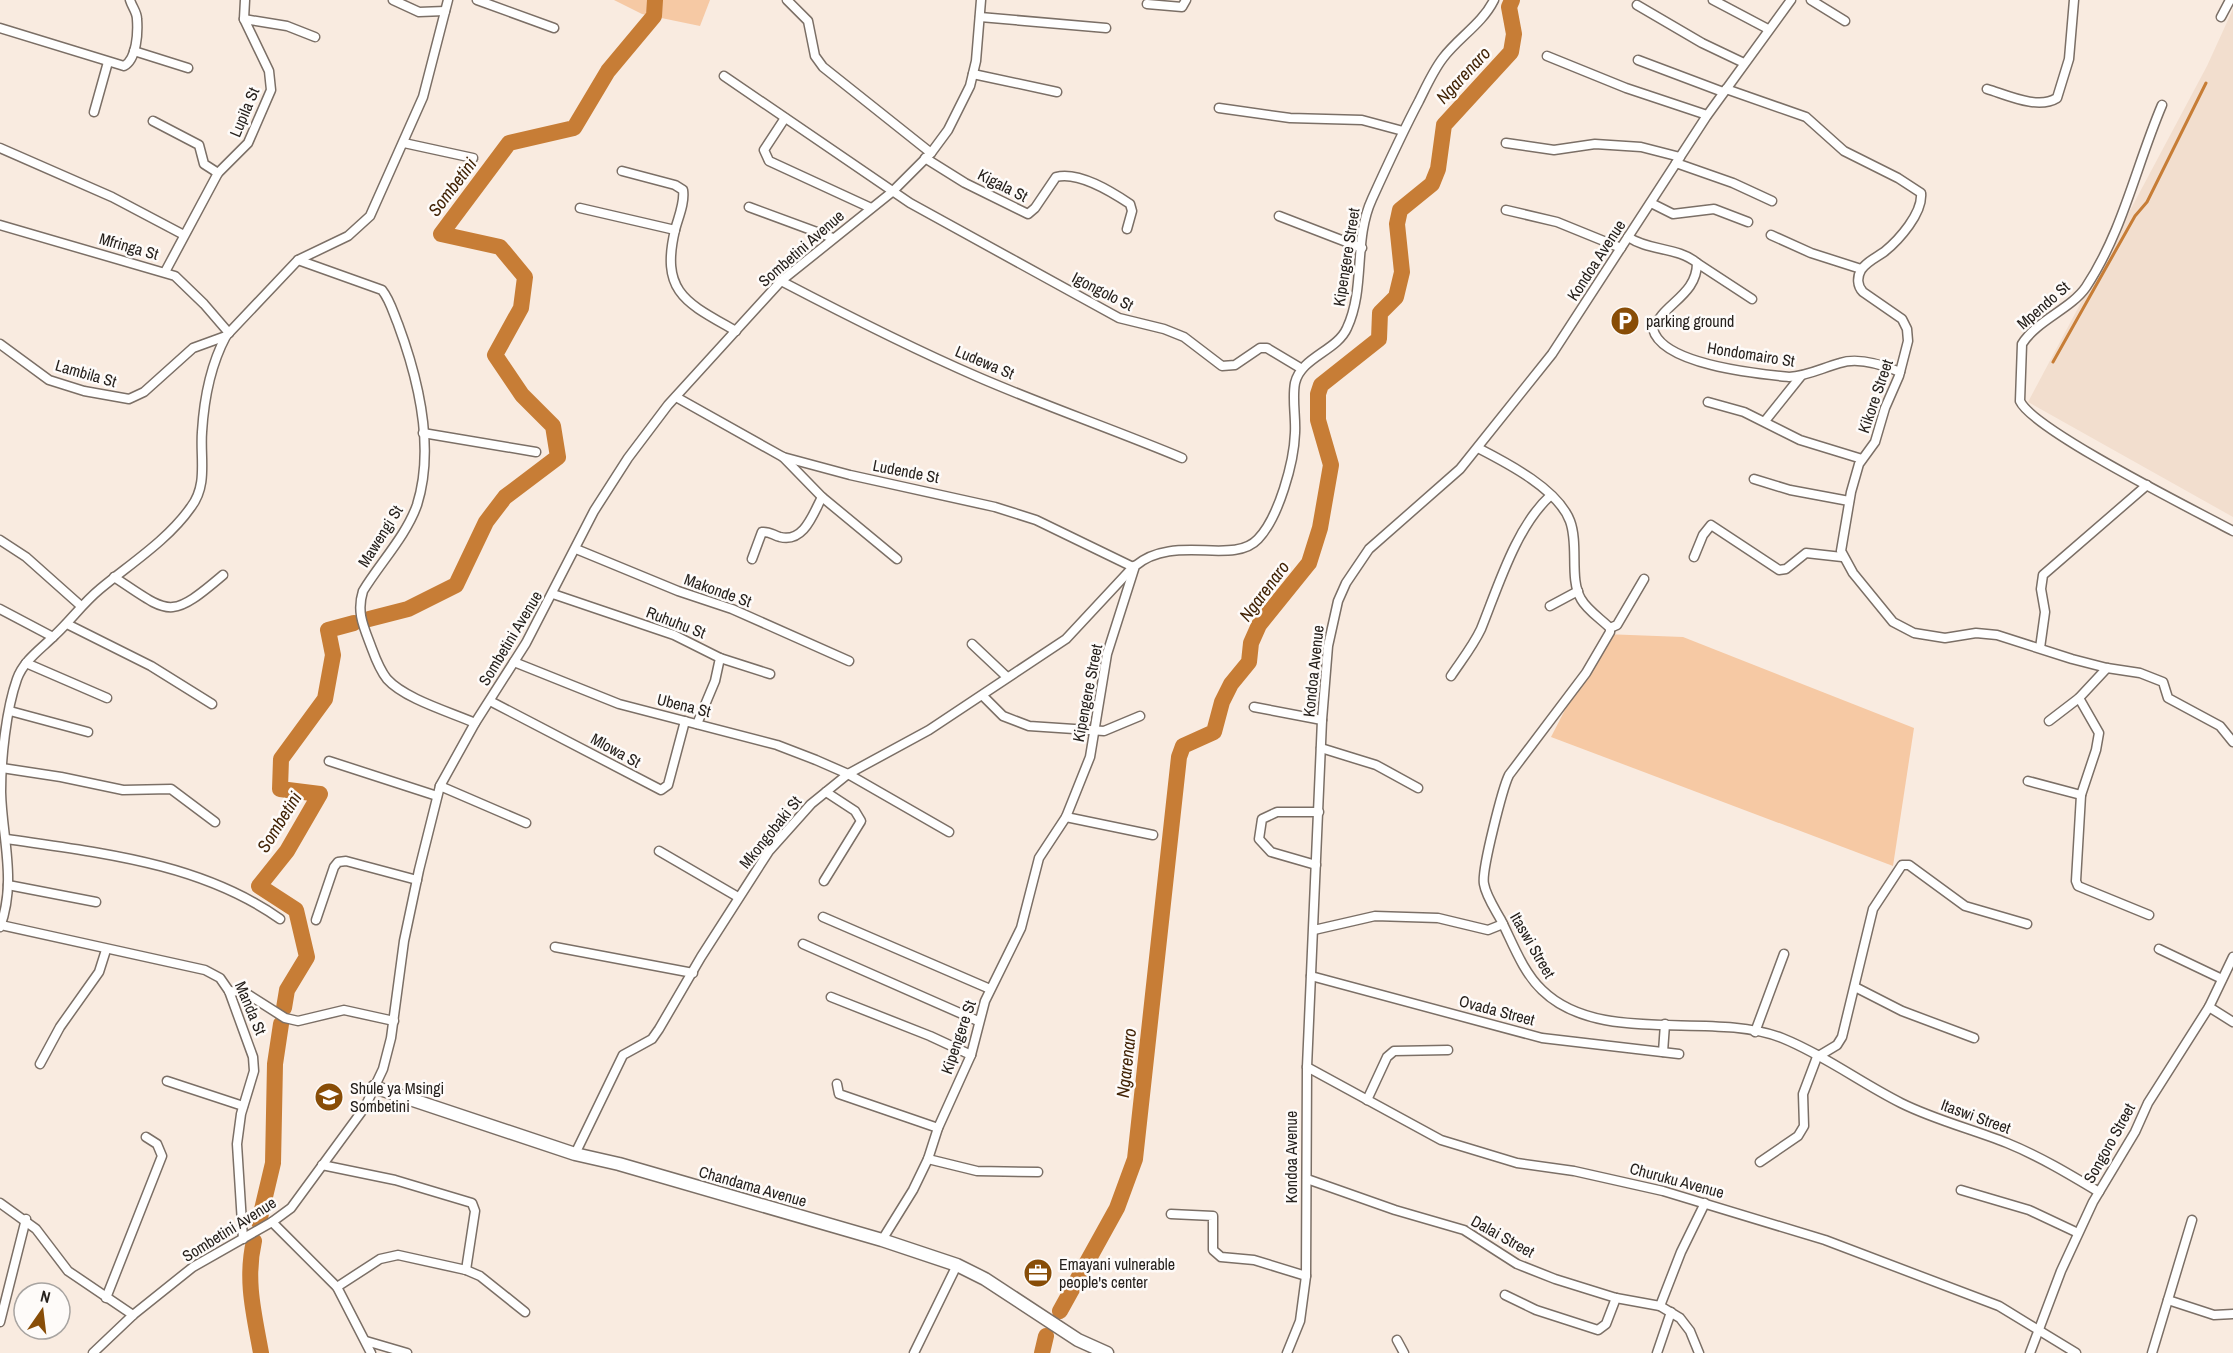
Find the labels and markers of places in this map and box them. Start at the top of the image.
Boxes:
parking icon: parking ground [1609,305,1641,337]
place label: parking ground [1646,310,1734,332]
place label: Shule ya Msingi Sombetini [350,1077,444,1117]
school or university icon: Shule ya Msingi Sombetini [313,1081,345,1113]
place label: Emayani vulnerable people's center [1059,1253,1175,1293]
office icon: Emayani vulnerable people's center [1022,1257,1054,1289]

